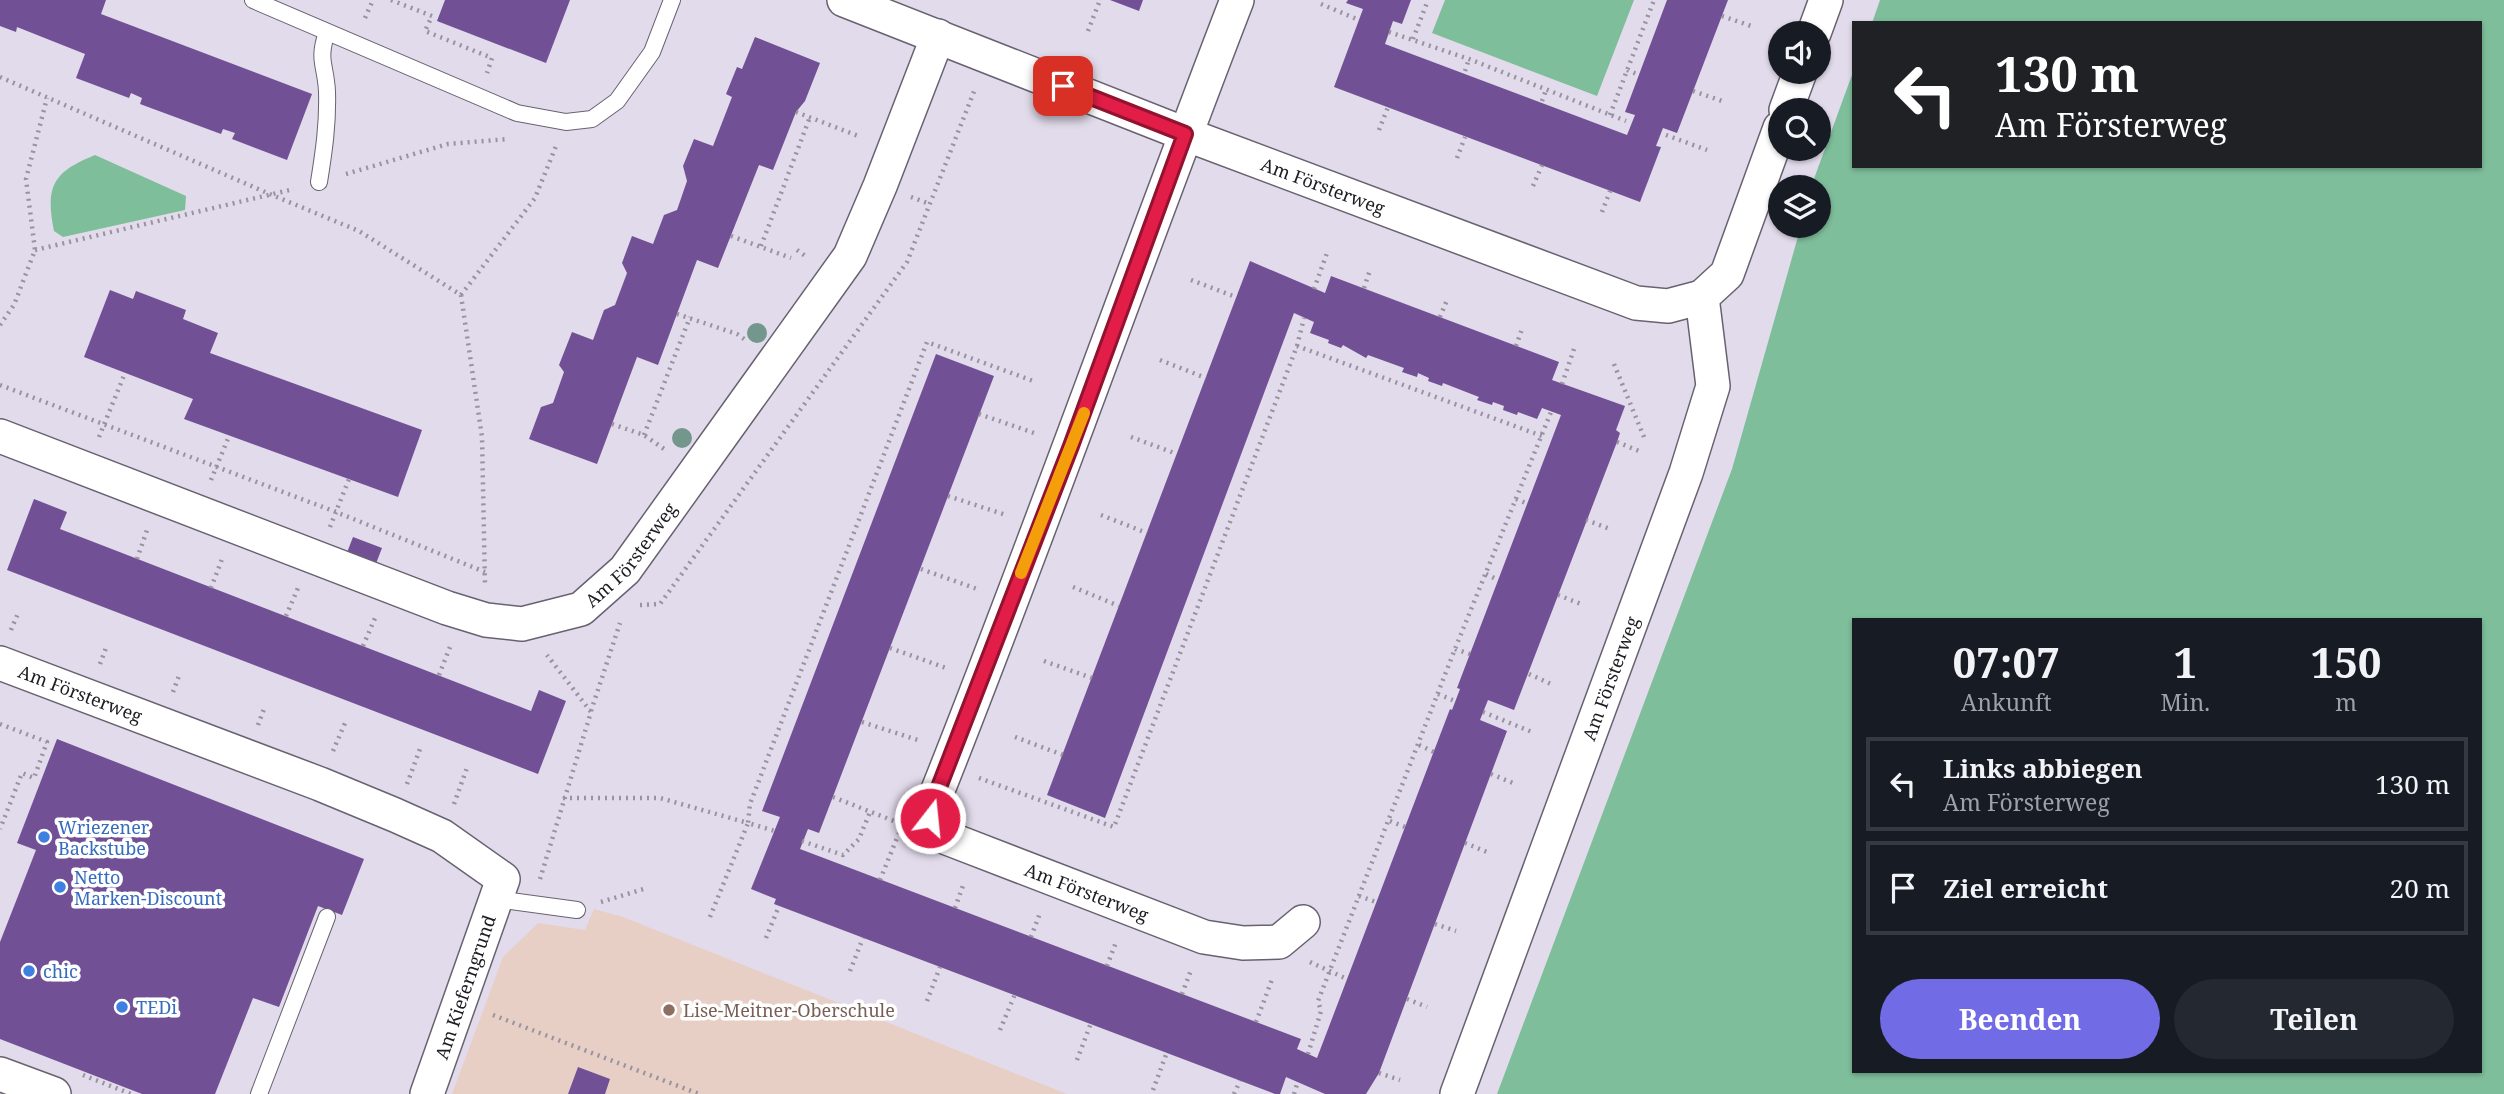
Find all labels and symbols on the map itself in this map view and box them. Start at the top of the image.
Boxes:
pin [1033,56,1093,116]
street label: Am Försterweg [1258,152,1389,220]
street label: Am Försterweg [580,497,682,612]
street label: Am Försterweg [1576,613,1644,744]
street label: Am Försterweg [15,659,146,728]
position arrow [893,781,967,855]
place label: Wriezener Backstube [58,815,150,860]
marker: Wriezener Backstube [36,829,52,845]
street label: Am Försterweg [1022,857,1152,927]
place label: Netto Marken-Discount [74,865,222,910]
marker: Netto Marken-Discount [52,879,68,895]
street label: Am Kieferngrund [429,912,501,1062]
place label: chic [43,959,78,983]
marker: chic [21,963,37,979]
place label: TEDi [136,995,177,1019]
place label: Lise-Meitner-Oberschule [683,998,895,1022]
marker: TEDi [114,999,130,1015]
marker: Lise-Meitner-Oberschule [661,1002,677,1018]

